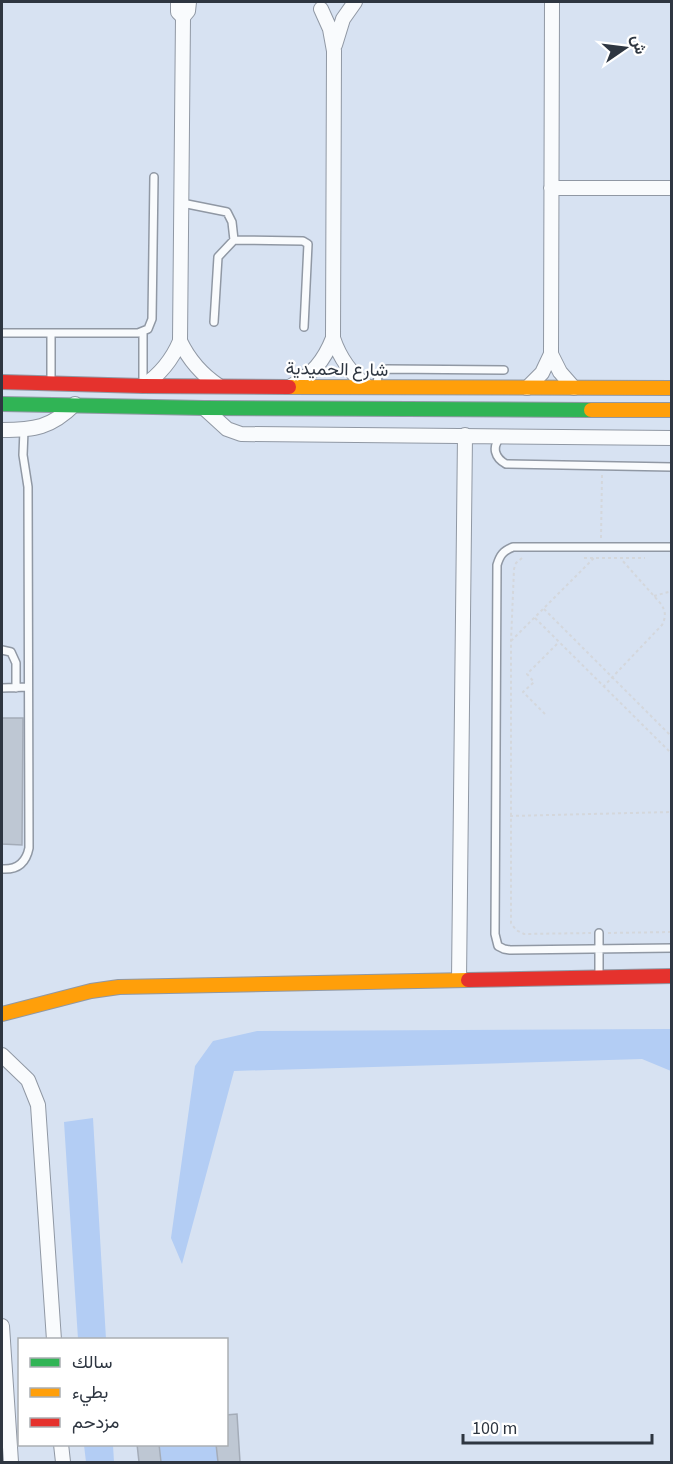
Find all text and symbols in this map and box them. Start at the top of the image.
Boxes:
north arrow [595,18,655,78]
text: ش [626,33,652,57]
street label: شارع الحميدية [285,356,389,383]
legend [18,1338,228,1446]
text: سالك [72,1350,112,1375]
text: بطيء [72,1380,108,1407]
scale bar [463,1407,652,1445]
text: مزدحم [72,1410,119,1435]
text: 100 m [472,1416,517,1441]

